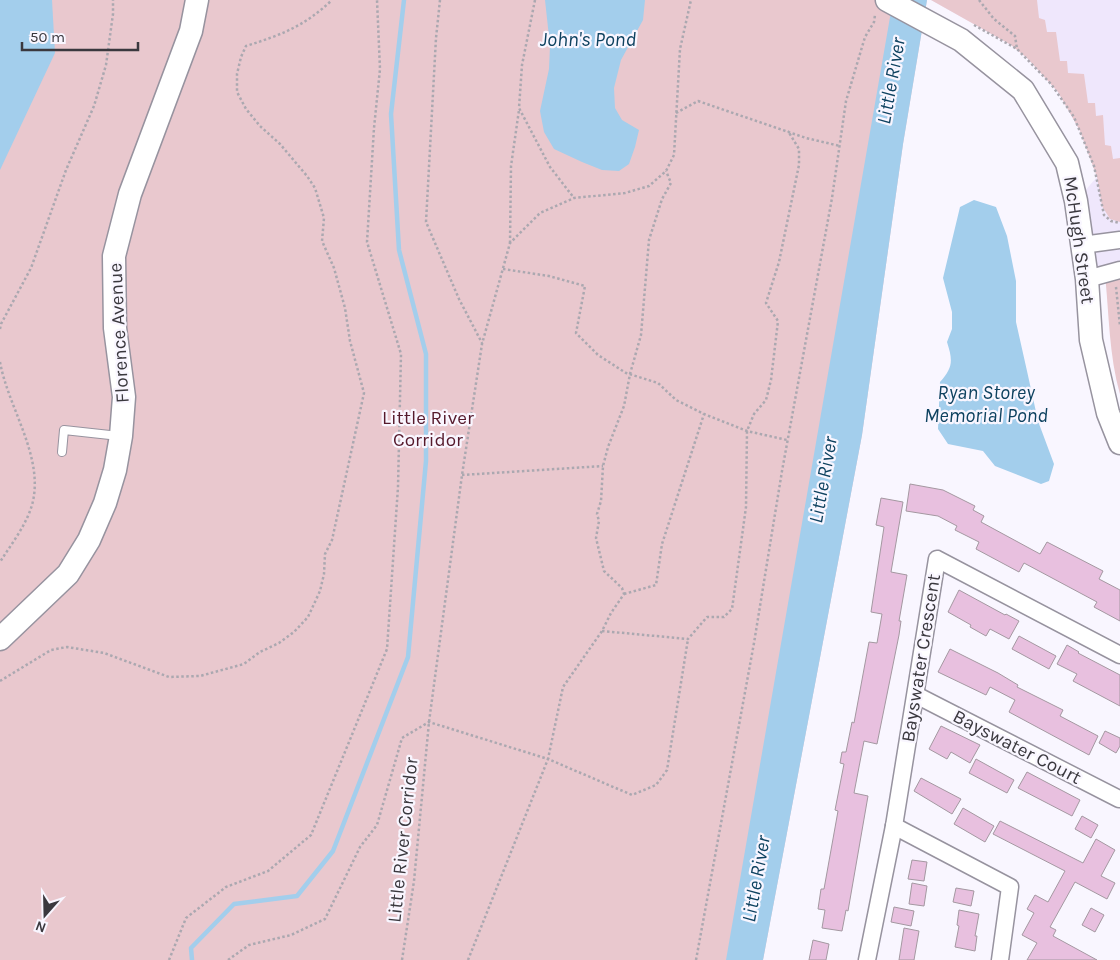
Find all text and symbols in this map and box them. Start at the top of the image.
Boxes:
scale bar [22,20,139,52]
text: 50 m [30,28,65,46]
water label: John's Pond [540,28,636,51]
water label: Little River [872,35,910,126]
street label: McHugh Street [1059,175,1099,305]
street label: Florence Avenue [104,262,134,404]
water label: Ryan Storey Memorial Pond [924,381,1048,427]
park label: Little River Corridor [382,407,474,451]
water label: Little River [804,434,842,525]
street label: Bayswater Crescent [897,572,945,744]
street label: Bayswater Court [949,705,1085,789]
street label: Little River Corridor [383,756,423,924]
water label: Little River [737,833,775,924]
north arrow [20,890,70,940]
text: N [33,917,48,936]

